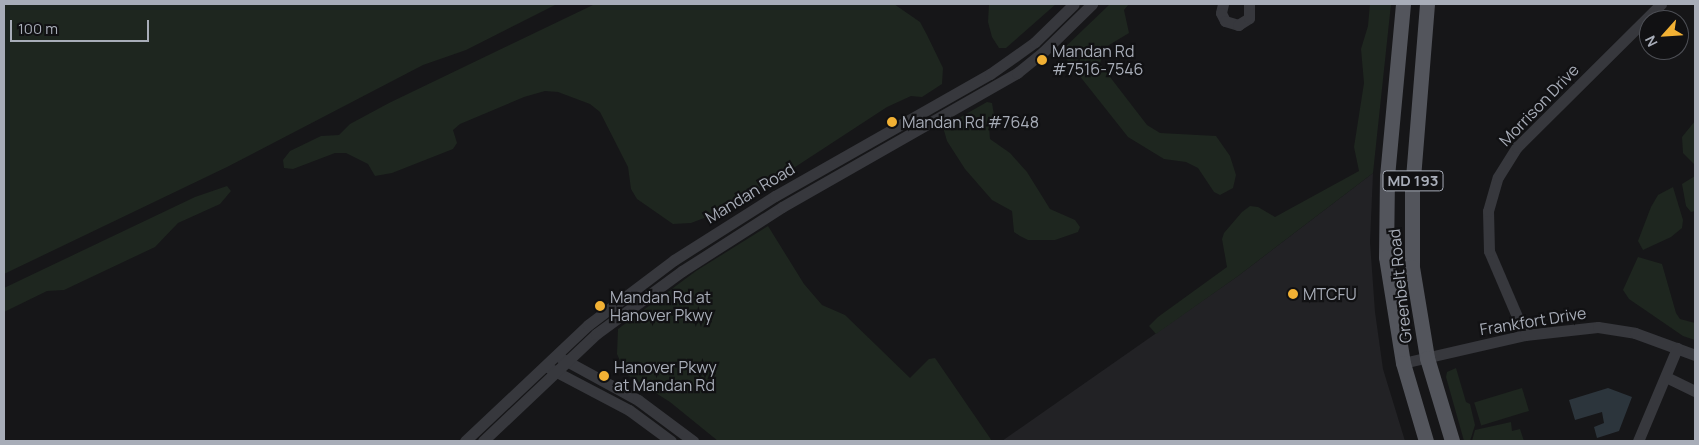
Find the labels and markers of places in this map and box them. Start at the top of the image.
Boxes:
place label: Mandan Rd #7516-7546 [1052,41,1144,79]
marker: Mandan Rd #7516-7546 [1036,54,1048,66]
place label: Mandan Rd #7648 [902,112,1039,132]
marker: Mandan Rd #7648 [886,116,898,128]
place label: MTCFU [1303,284,1357,304]
place label: Mandan Rd at Hanover Pkwy [610,287,713,325]
marker: MTCFU [1287,288,1299,300]
marker: Mandan Rd at Hanover Pkwy [594,300,606,312]
place label: Hanover Pkwy at Mandan Rd [614,357,717,395]
marker: Hanover Pkwy at Mandan Rd [598,370,610,382]

